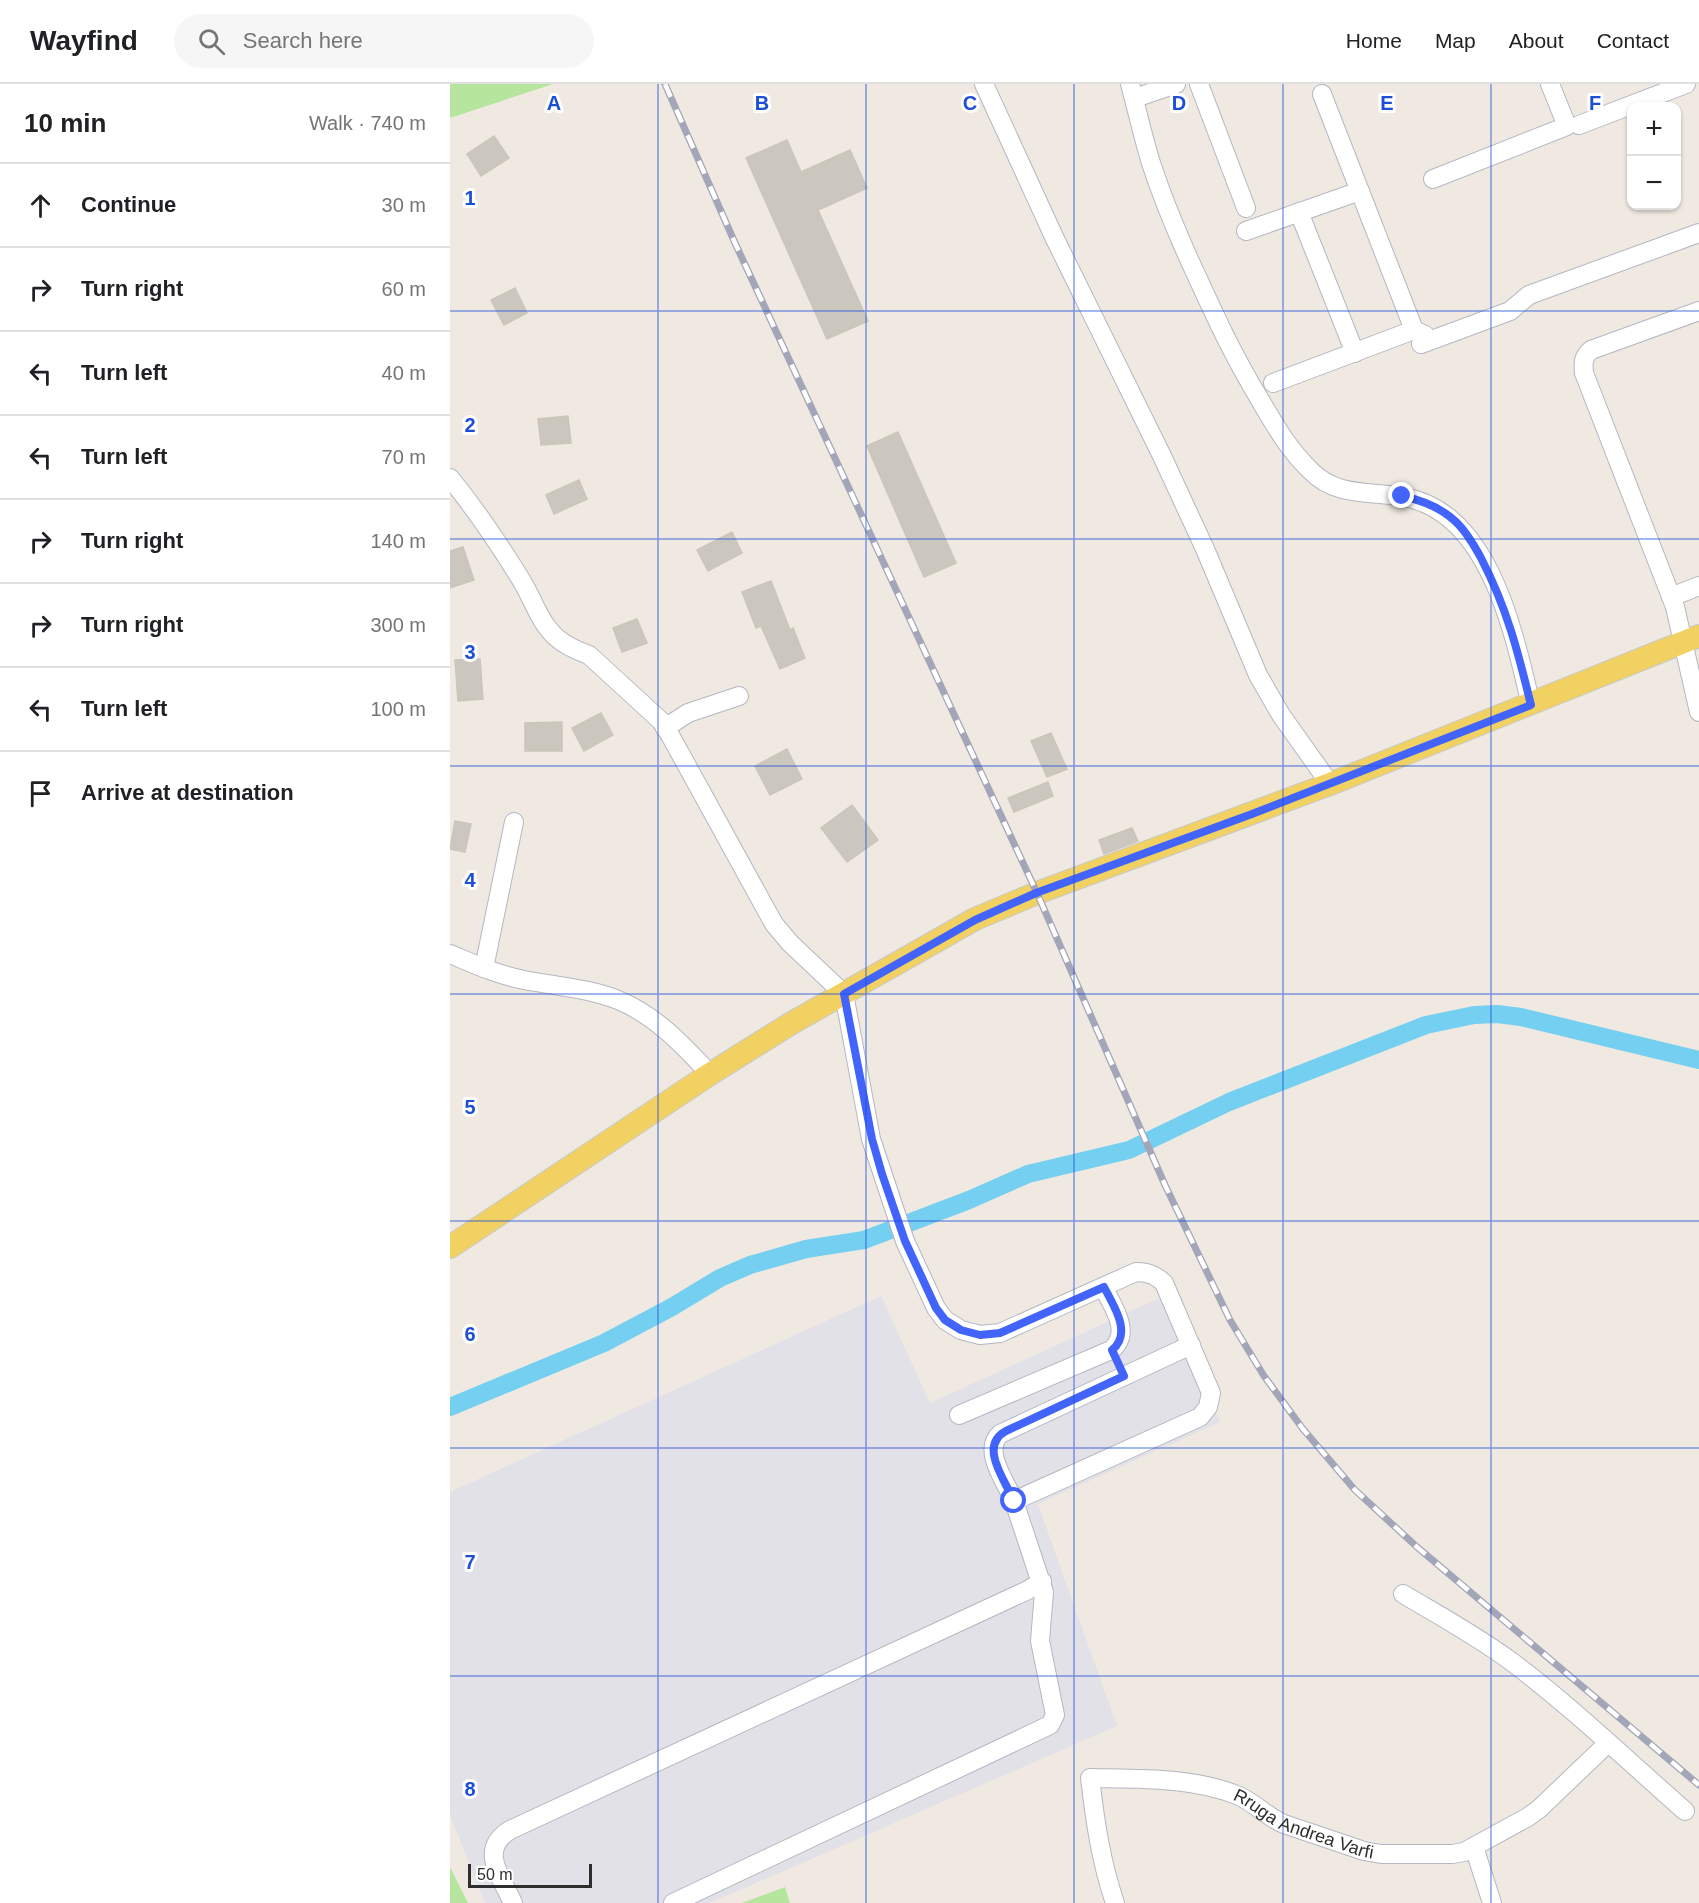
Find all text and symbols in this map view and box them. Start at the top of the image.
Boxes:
search box [174,14,594,68]
text: Wayfind [30,25,138,56]
icon: search [195,25,228,58]
text: Search here [243,28,363,53]
text: Home [1346,29,1402,52]
text: Map [1435,29,1476,52]
text: About [1509,29,1564,52]
text: Contact [1597,29,1669,52]
text: A [547,92,561,114]
text: B [755,92,769,114]
text: C [963,92,977,114]
text: D [1172,92,1186,114]
text: E [1380,92,1394,114]
text: F [1589,92,1601,114]
map controls [1627,102,1681,210]
button: + [1627,102,1681,156]
text: 10 min [24,108,106,138]
text: Walk · 740 m [309,112,426,134]
button: − [1627,156,1681,210]
text: 1 [464,187,476,209]
icon: ahead [24,189,57,222]
text: Continue [81,192,176,217]
text: 30 m [382,194,426,216]
icon: right [24,273,57,306]
text: Turn right [81,276,183,301]
text: 60 m [382,278,426,300]
icon: left [24,357,57,390]
text: Turn left [81,360,167,385]
text: 40 m [382,362,426,384]
text: 2 [464,414,476,436]
icon: left [24,441,57,474]
text: Turn left [81,444,167,469]
text: 70 m [382,446,426,468]
route end [1388,482,1414,508]
icon: right [24,525,57,558]
text: Turn right [81,528,183,553]
text: 140 m [370,530,426,552]
icon: right [24,609,57,642]
text: Turn right [81,612,183,637]
text: 300 m [370,614,426,636]
text: 3 [464,641,476,663]
icon: left [24,693,57,726]
text: Turn left [81,696,167,721]
text: 100 m [370,698,426,720]
icon: arrive [24,777,57,810]
text: Arrive at destination [81,780,294,805]
text: 4 [464,869,476,891]
text: 5 [464,1096,476,1118]
text: 6 [464,1323,476,1345]
route start [1000,1487,1026,1513]
text: 7 [464,1551,476,1573]
text: 8 [464,1778,476,1800]
street label: Rruga Andrea Varfi [1230,1785,1375,1863]
scale bar [468,1861,592,1888]
text: 50 m [477,1866,513,1883]

